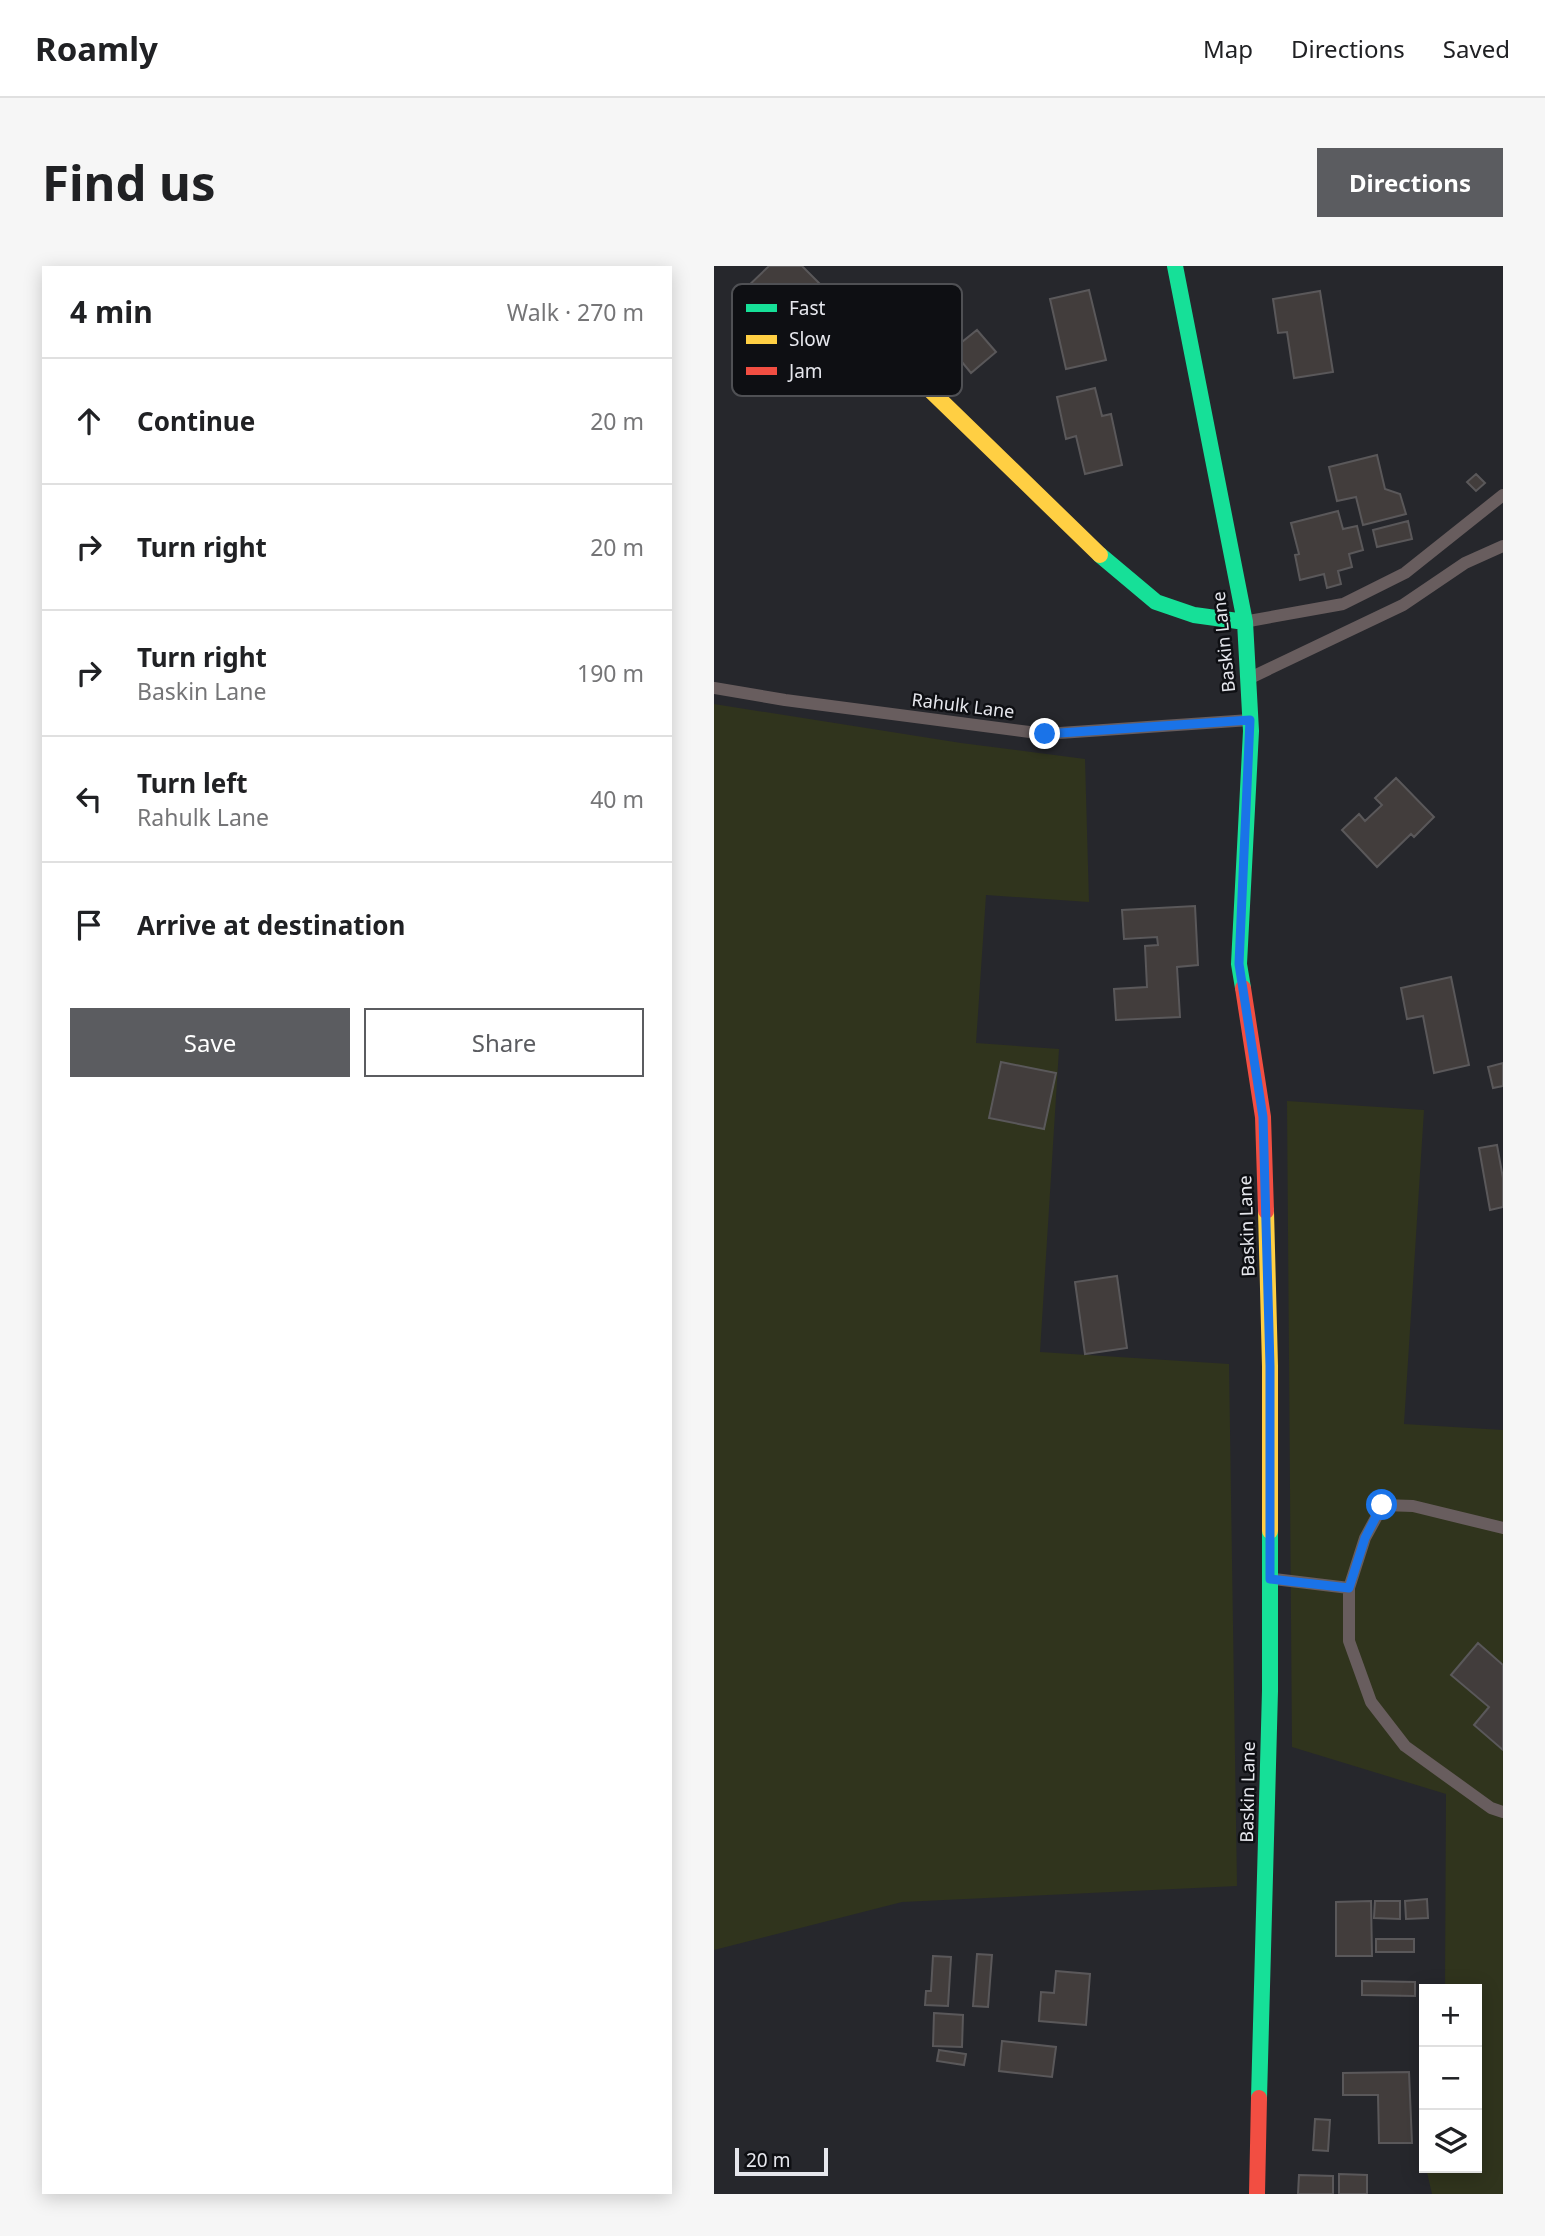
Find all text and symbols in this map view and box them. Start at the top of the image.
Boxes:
text: Roamly [35,26,158,71]
text: Map [1203,32,1253,65]
text: Directions [1291,32,1405,65]
text: Saved [1443,32,1510,65]
button: Directions [1317,148,1503,217]
text: Find us [42,149,216,215]
legend [732,284,962,396]
text: 4 min [70,291,153,332]
text: Fast [789,295,826,321]
text: Walk · 270 m [507,296,644,328]
text: Slow [789,326,830,352]
text: Jam [787,358,823,384]
icon: ahead [70,402,108,440]
text: Continue [137,403,255,439]
text: 20 m [590,405,644,437]
icon: right [70,528,108,566]
text: Turn right [137,529,267,565]
text: 20 m [590,531,644,563]
street label: Baskin Lane [1206,590,1240,694]
text: Turn right [137,639,267,675]
icon: right [70,654,108,692]
text: 190 m [577,657,644,689]
text: Baskin Lane [137,675,266,707]
street label: Rahulk Lane [910,687,1016,723]
route end [1029,718,1060,749]
text: Turn left [137,765,248,801]
icon: left [70,780,108,818]
text: 40 m [590,783,644,815]
text: Rahulk Lane [137,801,269,833]
icon: arrive [70,906,108,944]
text: Arrive at destination [137,907,406,943]
button: Save [70,1008,350,1077]
button: Share [364,1008,644,1077]
street label: Baskin Lane [1232,1175,1260,1277]
route start [1366,1489,1397,1520]
street label: Baskin Lane [1234,1741,1260,1843]
map controls [1419,1984,1482,2173]
button: + [1419,1984,1482,2047]
button: − [1419,2047,1482,2110]
button: layers [1419,2110,1482,2173]
scale bar [735,2145,828,2177]
text: 20 m [746,2147,790,2173]

